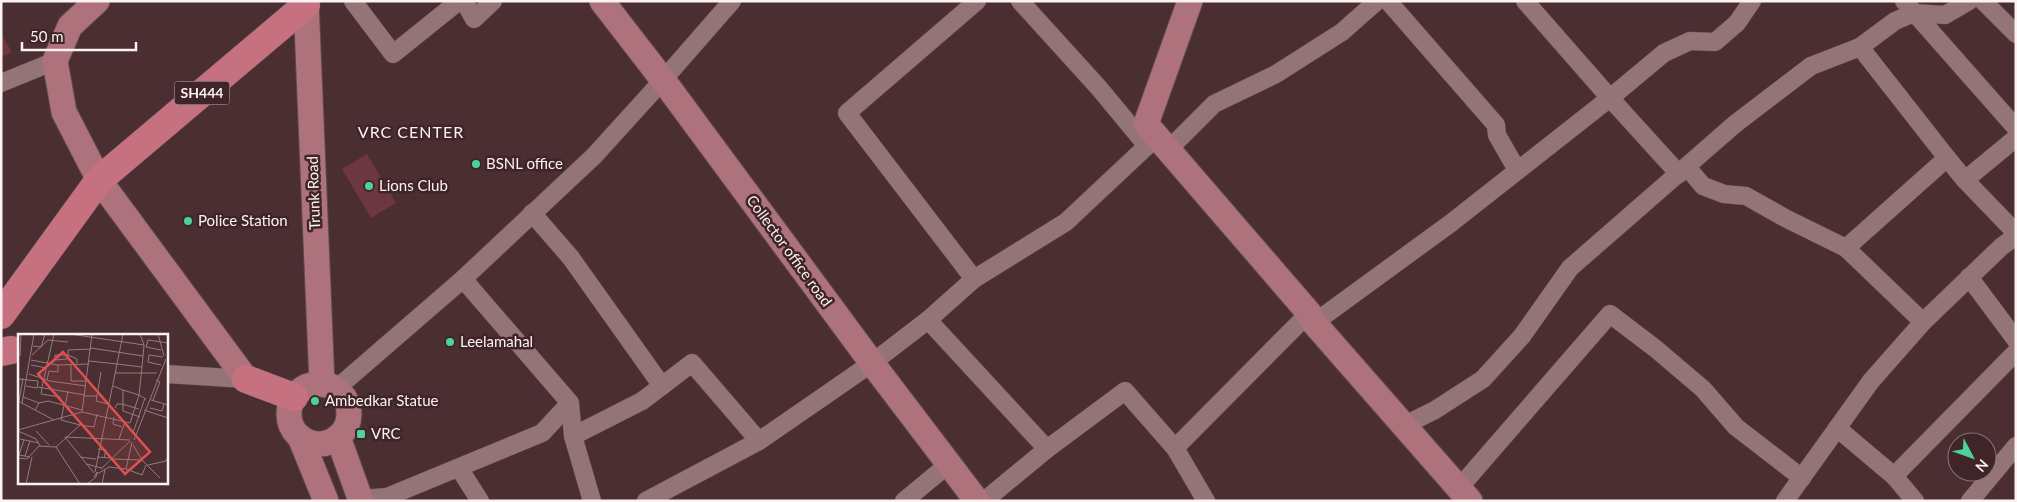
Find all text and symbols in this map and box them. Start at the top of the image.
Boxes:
scale bar [22,20,136,52]
text: 50 m [30,27,64,45]
road number: SH444 [174,82,230,105]
district label: VRC CENTER [358,122,464,141]
place label: BSNL office [486,154,563,172]
street label: Trunk Road [303,156,323,230]
marker: BSNL office [470,158,482,170]
place label: Lions Club [379,176,448,194]
marker: Lions Club [363,180,375,192]
street label: Collector office road [743,191,836,310]
place label: Police Station [198,211,288,229]
marker: Police Station [182,215,194,227]
place label: Leelamahal [460,332,533,350]
inset map [18,334,168,484]
marker: Leelamahal [444,336,456,348]
place label: Ambedkar Statue [325,391,439,409]
marker: Ambedkar Statue [309,395,321,407]
place label: VRC [371,424,400,442]
marker: VRC [355,428,367,440]
north arrow [1947,432,1997,482]
text: N [1972,456,1992,476]

